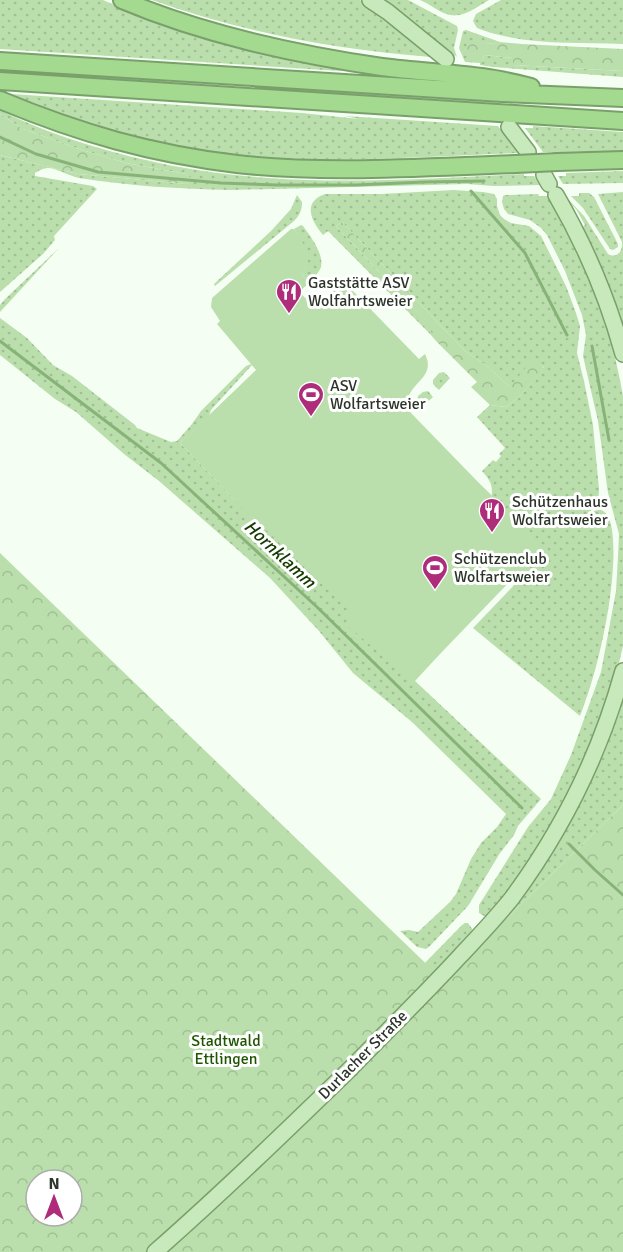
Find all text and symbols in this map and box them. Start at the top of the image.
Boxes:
place label: Gaststätte ASV Wolfahrtsweier [308,273,413,311]
restaurant icon: Gaststätte ASV Wolfahrtsweier [274,277,304,315]
place label: ASV Wolfartsweier [330,376,426,414]
sports icon: ASV Wolfartsweier [296,380,326,418]
place label: Schützenhaus Wolfartsweier [512,492,608,530]
restaurant icon: Schützenhaus Wolfartsweier [477,496,507,534]
water label: Hornklamm [240,515,321,593]
place label: Schützenclub Wolfartsweier [454,549,550,587]
sports icon: Schützenclub Wolfartsweier [420,553,450,591]
street label: Durlacher Straße [314,1006,412,1104]
park label: Stadtwald Ettlingen [191,1031,261,1069]
north arrow [24,1168,84,1228]
text: N [48,1174,60,1194]

